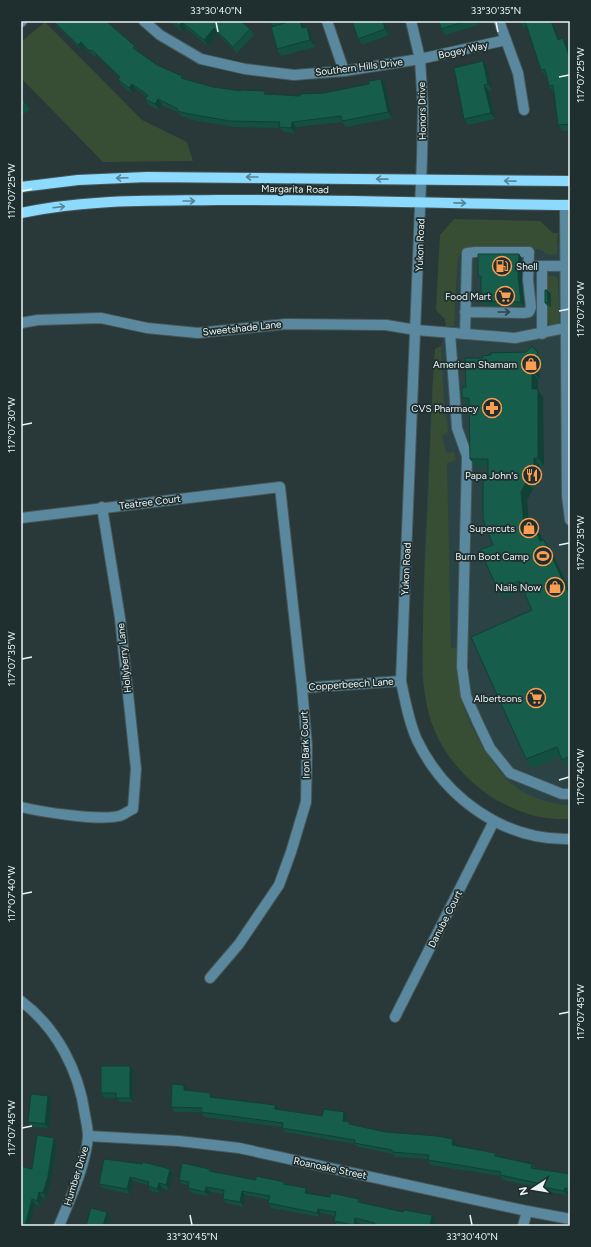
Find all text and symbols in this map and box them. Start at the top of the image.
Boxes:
text: 33°30'40"N [190,4,242,17]
text: 33°30'35"N [471,4,521,17]
street label: Bogey Way [437,38,490,62]
text: 117°07'25"W [574,47,587,103]
street label: Southern Hills Drive [314,55,404,79]
street label: Honors Drive [415,81,429,140]
text: 117°07'25"W [5,163,18,219]
one-way arrow [246,173,259,181]
one-way arrow [116,174,129,182]
one-way arrow [376,175,389,183]
one-way arrow [504,177,517,184]
street label: Margarita Road [261,182,329,196]
one-way arrow [182,197,195,204]
one-way arrow [453,199,466,207]
one-way arrow [53,203,66,210]
street label: Yukon Road [413,218,427,272]
fuel station icon: Shell [491,255,513,277]
place label: Shell [516,260,538,273]
text: 117°07'30"W [574,281,587,337]
supermarket icon: Food Mart [494,285,516,307]
place label: Food Mart [445,290,491,303]
one-way arrow [497,308,510,316]
street label: Sweetshade Lane [202,317,283,339]
shop icon: American Shamam [520,353,542,375]
place label: American Shamam [433,358,517,371]
text: 117°07'30"W [5,397,18,453]
pharmacy icon: CVS Pharmacy [481,397,503,419]
place label: CVS Pharmacy [411,402,479,415]
restaurant icon: Papa John's [521,464,543,486]
place label: Papa John's [465,469,518,482]
street label: Teatree Court [119,492,182,512]
text: 117°07'35"W [574,515,587,571]
shop icon: Supercuts [518,517,540,539]
place label: Supercuts [469,522,515,535]
street label: Yukon Road [398,542,414,596]
sports icon: Burn Boot Camp [532,545,554,567]
place label: Burn Boot Camp [455,550,529,563]
shop icon: Nails Now [544,576,566,598]
place label: Nails Now [495,581,541,594]
street label: Hollyberry Lane [114,622,134,694]
text: 117°07'35"W [5,631,18,687]
street label: Copperbeech Lane [308,675,395,693]
supermarket icon: Albertsons [525,687,547,709]
place label: Albertsons [474,692,522,705]
street label: Iron Bark Court [297,711,313,779]
text: 117°07'40"W [574,748,587,805]
text: 117°07'40"W [5,865,18,922]
street label: Danube Court [425,888,465,950]
text: 117°07'45"W [574,984,587,1040]
text: 117°07'45"W [5,1100,18,1156]
street label: Humber Drive [61,1144,91,1208]
street label: Roanoake Street [292,1154,368,1182]
north arrow [513,1169,553,1209]
text: N [516,1185,531,1196]
text: 33°30'45"N [166,1230,218,1243]
text: 33°30'40"N [446,1230,498,1243]

